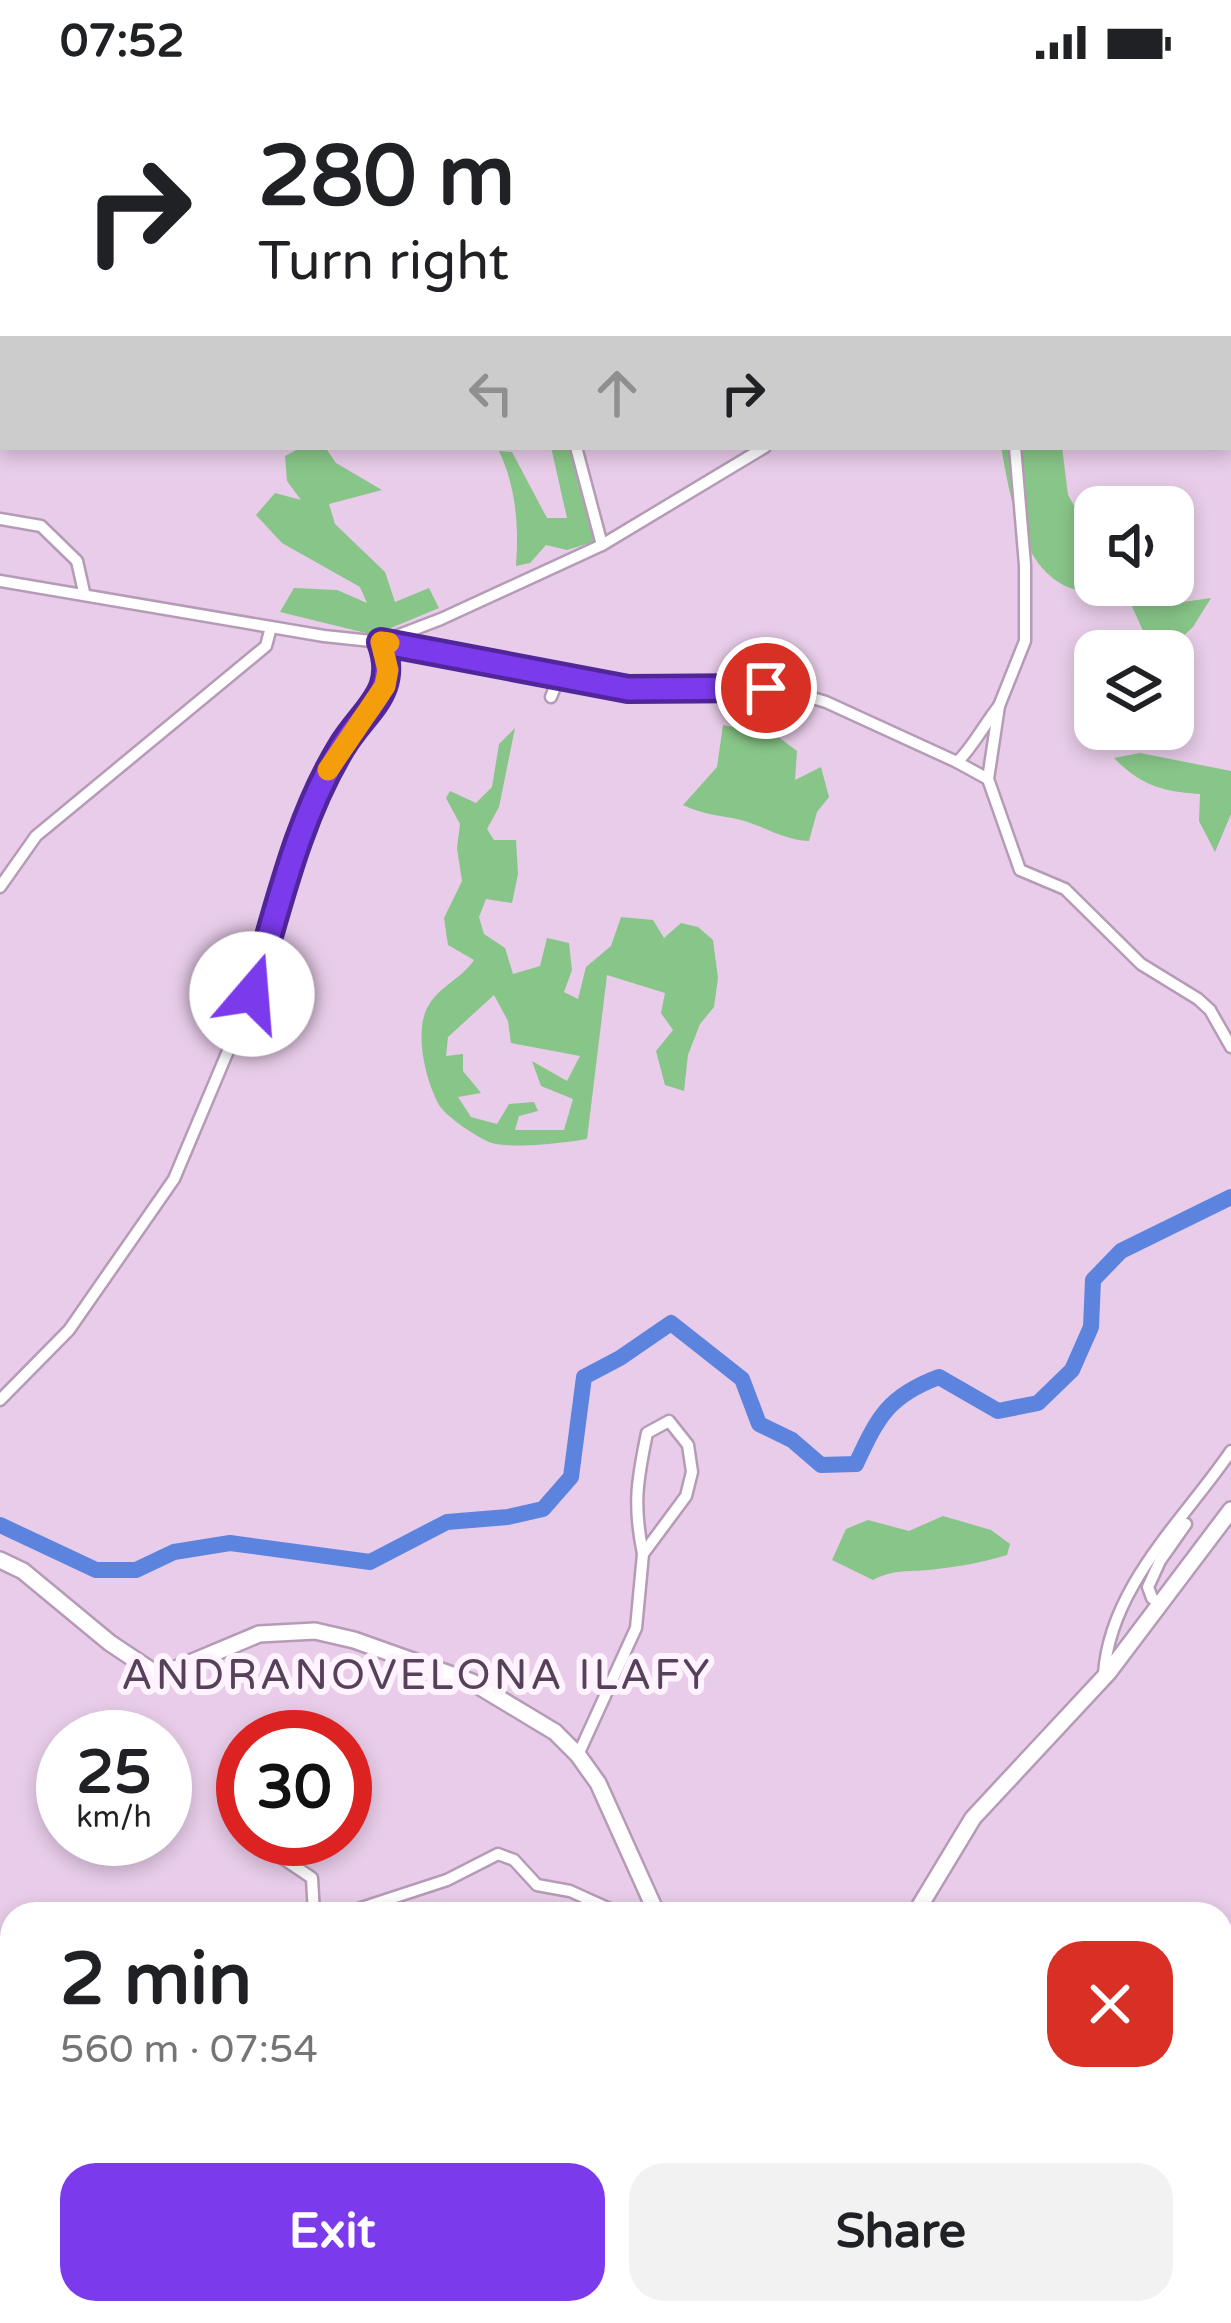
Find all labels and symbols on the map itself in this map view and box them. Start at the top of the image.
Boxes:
pin [715,637,817,739]
position arrow [189,931,315,1057]
district label: ANDRANOVELONA ILAFY [121,1650,713,1701]
speed limit sign: 30 [216,1710,372,1866]

